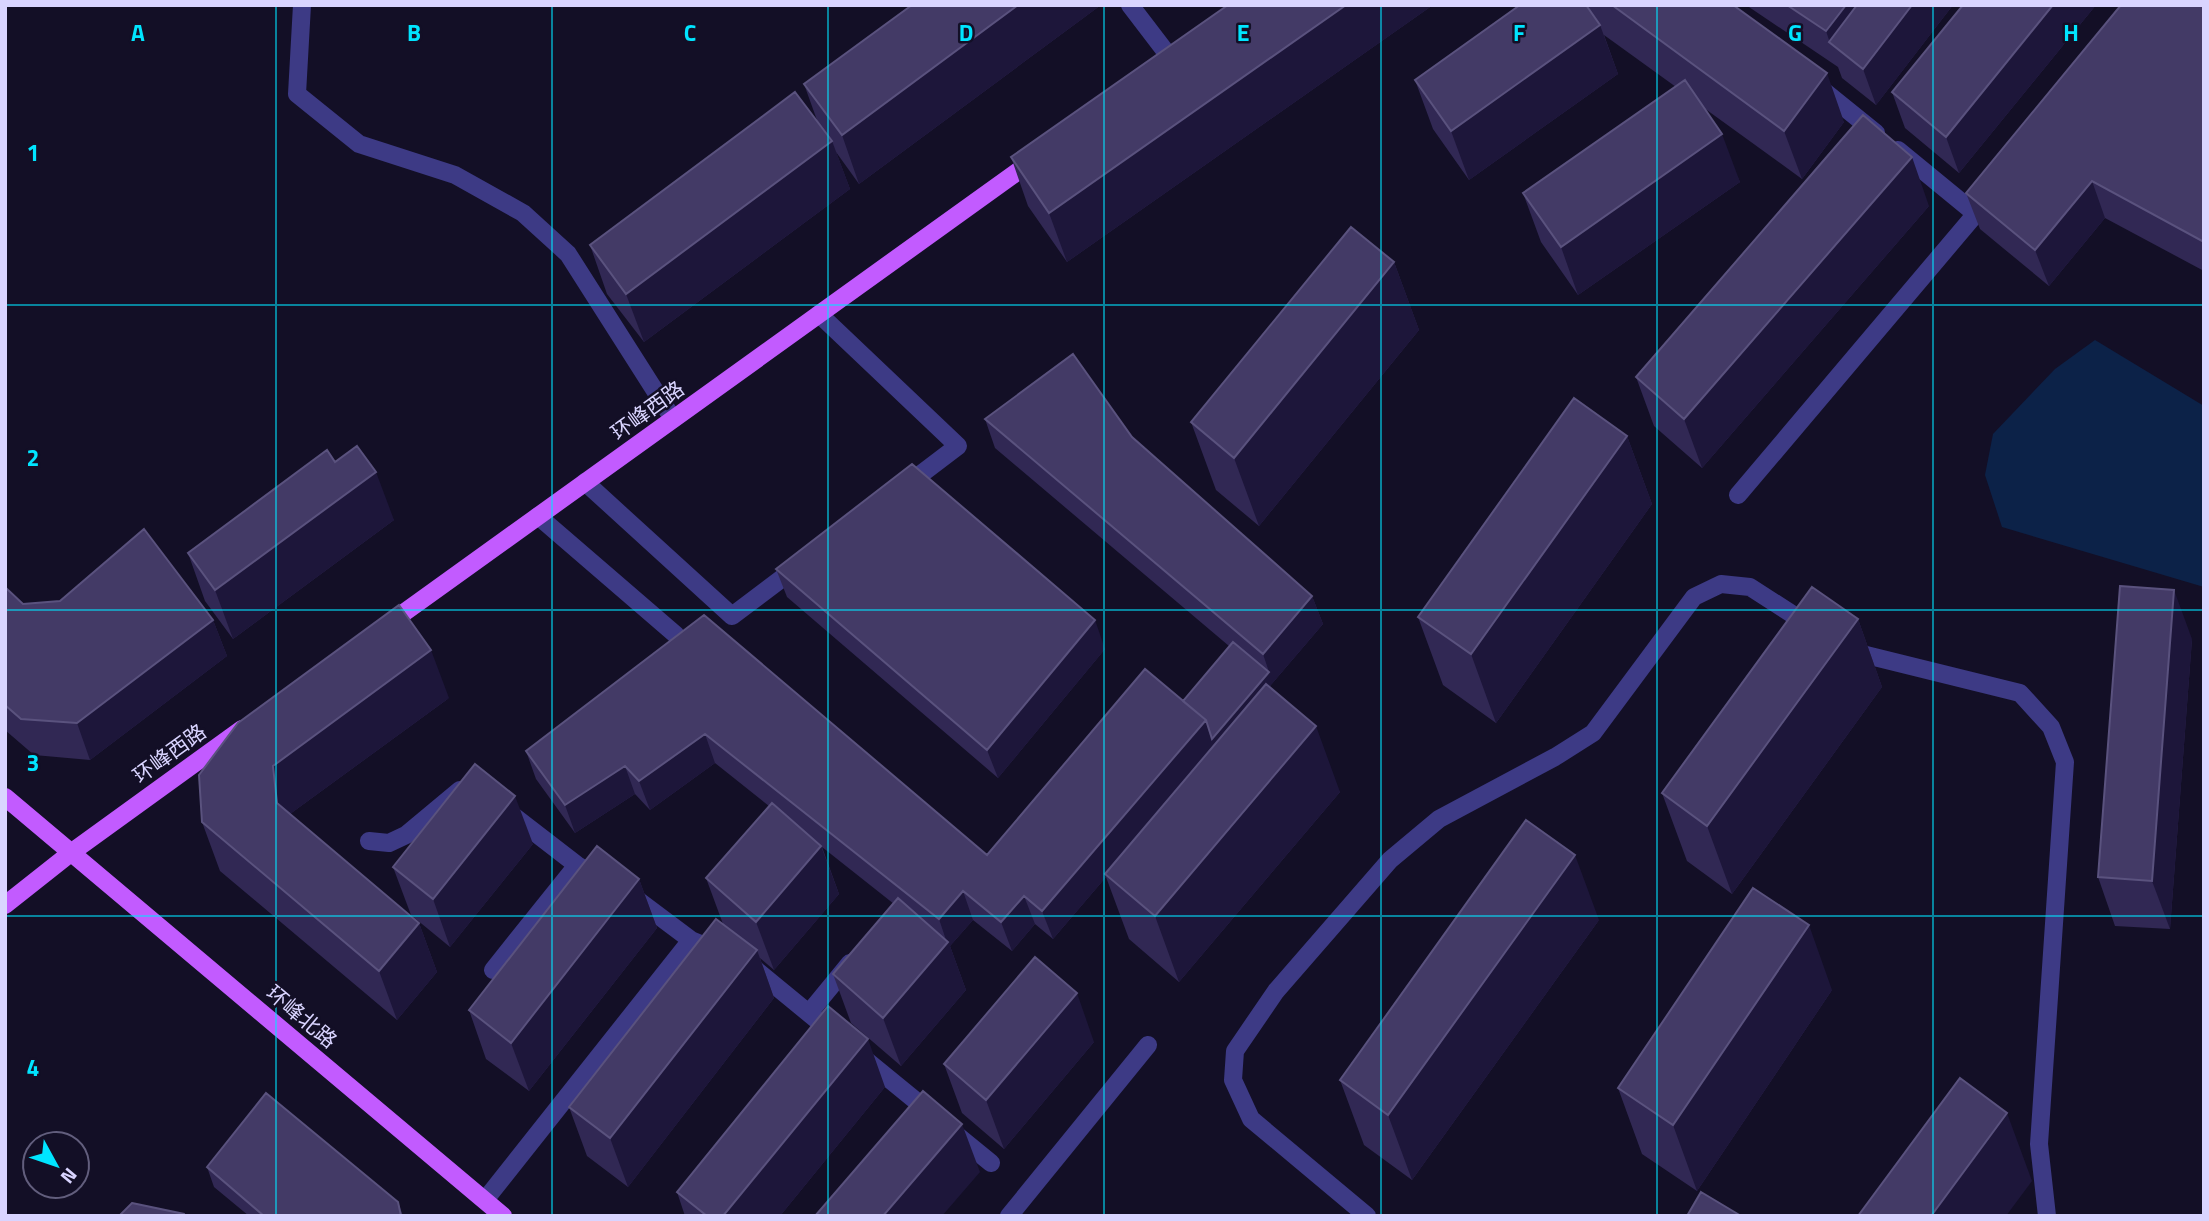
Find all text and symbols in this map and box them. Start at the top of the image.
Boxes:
text: A [131,15,145,50]
text: B [407,15,421,50]
text: C [684,15,696,50]
text: D [959,15,973,50]
text: E [1237,15,1249,50]
text: F [1513,15,1525,50]
text: G [1788,15,1802,50]
text: H [2063,15,2079,50]
text: 1 [27,135,39,170]
street label: 环峰西路 [604,372,690,448]
text: 2 [27,440,39,475]
street label: 环峰西路 [126,715,212,791]
text: 3 [27,745,39,780]
street label: 环峰北路 [260,977,344,1055]
text: 4 [27,1050,39,1085]
north arrow [21,1130,91,1200]
text: N [54,1162,85,1191]

